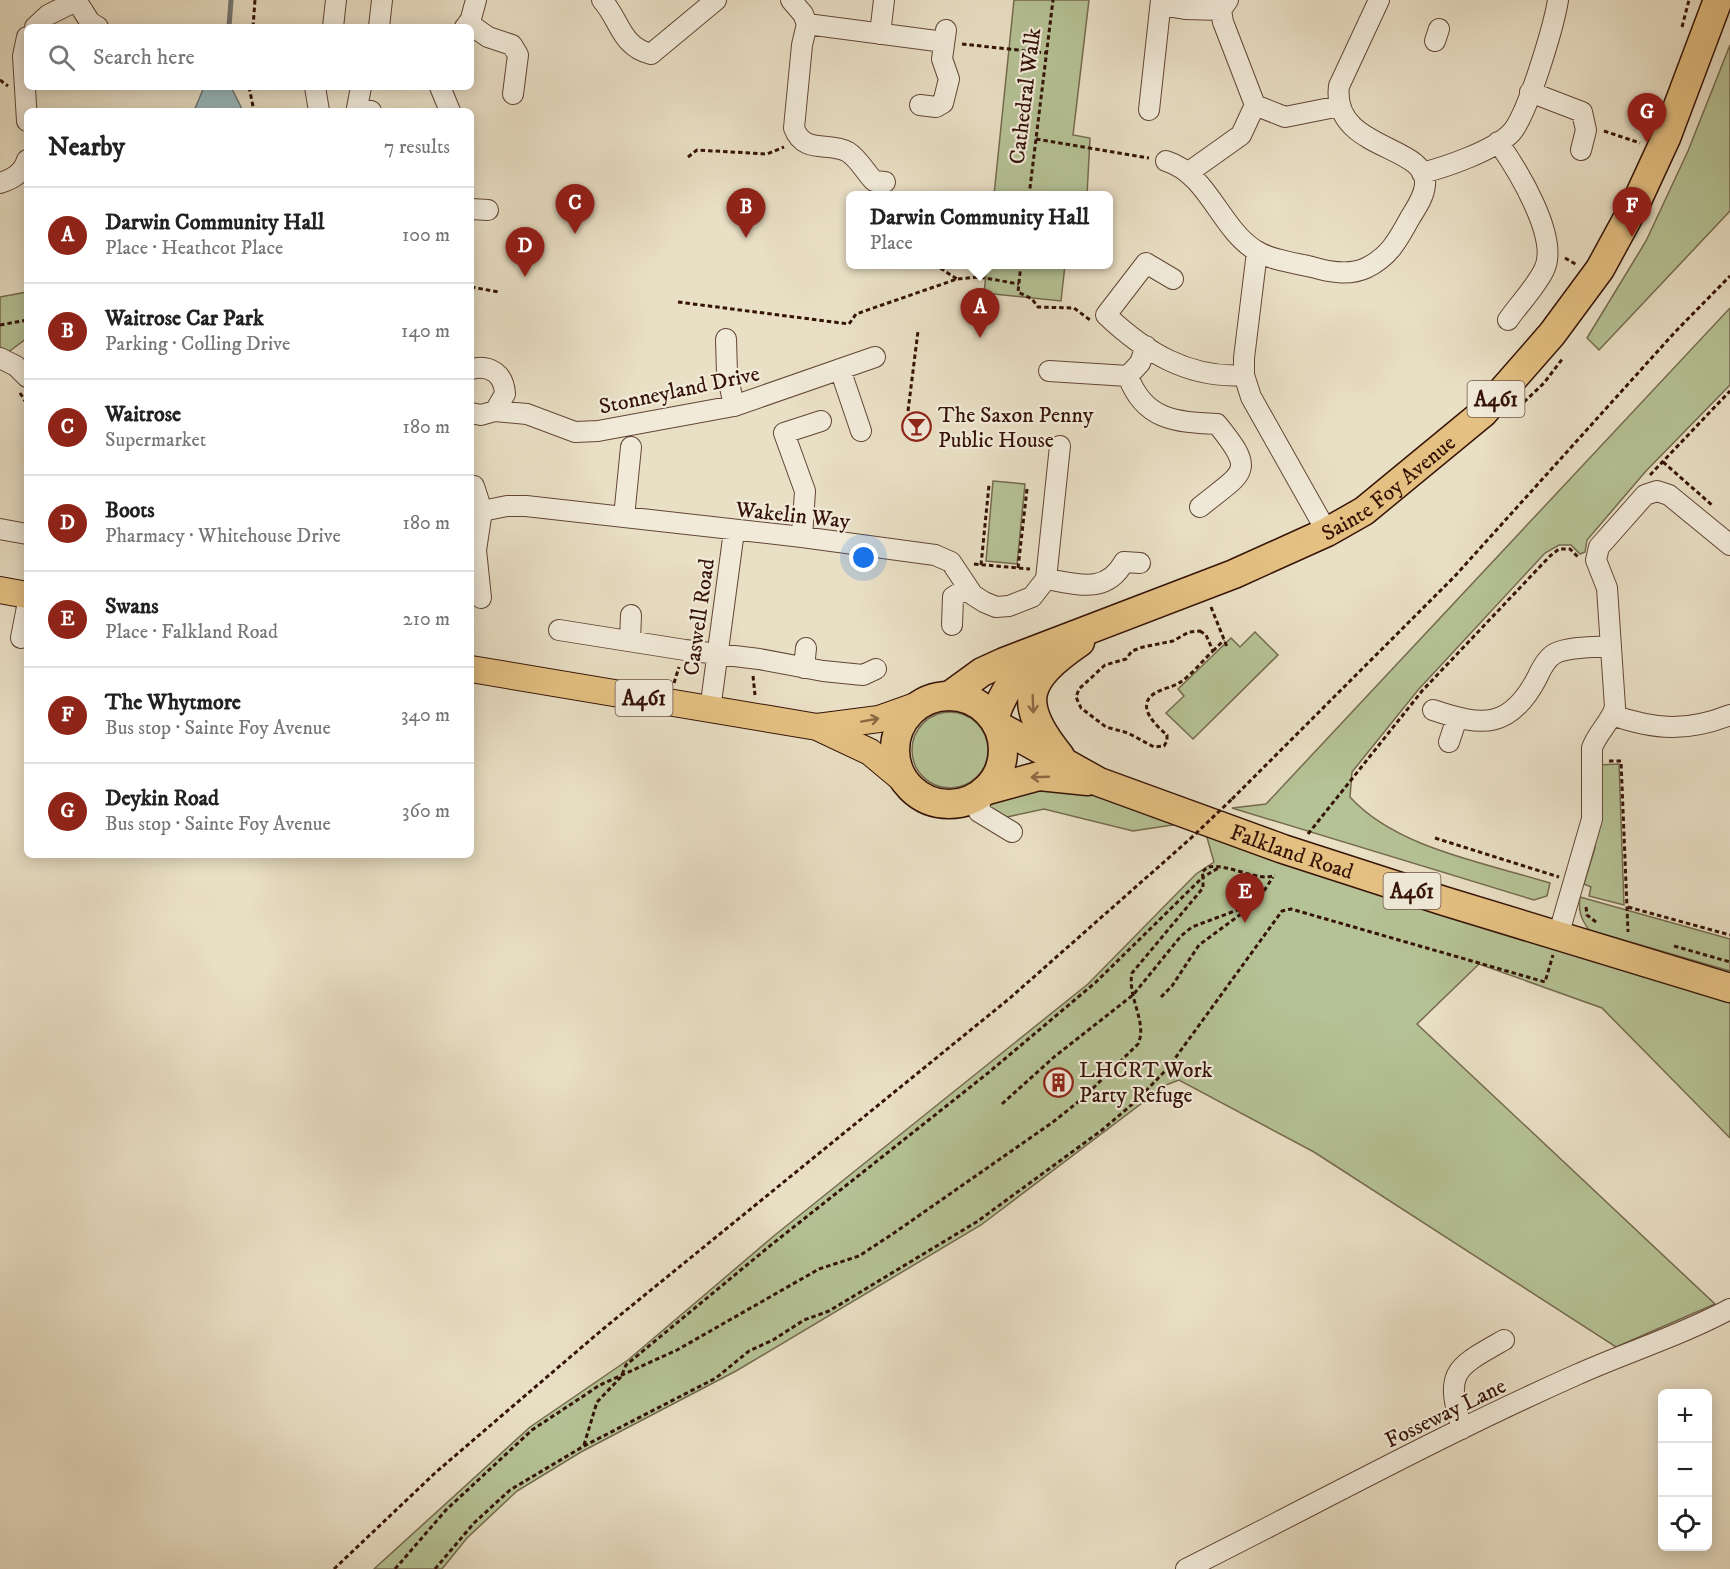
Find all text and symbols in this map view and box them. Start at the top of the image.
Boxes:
search box [24,24,474,90]
street label: Cathedral Walk [1004,26,1047,166]
icon: search [45,41,78,74]
text: Search here [93,44,195,71]
pin: G [1628,94,1666,143]
text: Nearby [48,131,125,164]
text: 7 results [384,135,450,160]
pin: C [556,184,594,234]
pin: B [726,188,766,238]
pin: F [1612,188,1652,237]
popup [846,191,1113,269]
text: Darwin Community Hall [870,204,1089,231]
text: Darwin Community Hall [105,209,324,236]
text: A [61,223,74,248]
text: 100 m [402,223,450,248]
pin: D [506,228,544,277]
text: Place [870,231,913,256]
text: Place · Heathcot Place [105,236,283,261]
pin: A [960,288,1000,338]
text: Waitrose Car Park [105,305,264,332]
text: B [61,319,74,344]
text: 140 m [401,319,450,344]
text: Parking · Colling Drive [105,332,290,357]
street label: Stonneyland Drive [597,360,762,421]
road number: A461 [1468,381,1524,417]
text: Waitrose [105,401,181,428]
place label: The Saxon Penny Public House [938,402,1094,454]
bar icon: The Saxon Penny Public House [901,411,933,443]
text: C [61,415,74,440]
text: 180 m [403,415,450,440]
text: Supermarket [105,428,206,453]
street label: Sainte Foy Avenue [1317,429,1461,547]
street label: Wakelin Way [733,496,852,535]
text: Boots [105,497,155,524]
text: D [60,511,75,536]
text: 180 m [403,511,450,536]
text: Pharmacy · Whitehouse Drive [105,524,341,549]
your location [849,543,878,572]
street label: Caswell Road [678,557,721,677]
text: Swans [105,593,159,620]
text: E [60,607,75,632]
text: 210 m [403,607,450,632]
text: Place · Falkland Road [105,620,278,645]
road number: A461 [616,680,672,716]
text: The Whytmore [105,689,241,716]
one-way arrow [1028,693,1039,713]
text: F [61,703,74,728]
text: 340 m [401,703,450,728]
one-way arrow [859,714,879,725]
text: Bus stop · Sainte Foy Avenue [105,716,331,741]
one-way arrow [1031,772,1051,783]
text: Deykin Road [105,785,219,812]
text: G [61,799,74,824]
text: 360 m [402,799,450,824]
text: Bus stop · Sainte Foy Avenue [105,812,331,837]
street label: Falkland Road [1226,819,1357,886]
road number: A461 [1384,873,1440,909]
pin: E [1226,874,1264,923]
place label: LHCRT Work Party Refuge [1079,1057,1213,1109]
building icon: LHCRT Work Party Refuge [1042,1066,1074,1098]
street label: Fosseway Lane [1381,1372,1511,1454]
map controls [1658,1389,1712,1551]
button: + [1658,1389,1712,1443]
button: − [1658,1443,1712,1497]
button: locate [1658,1497,1712,1551]

